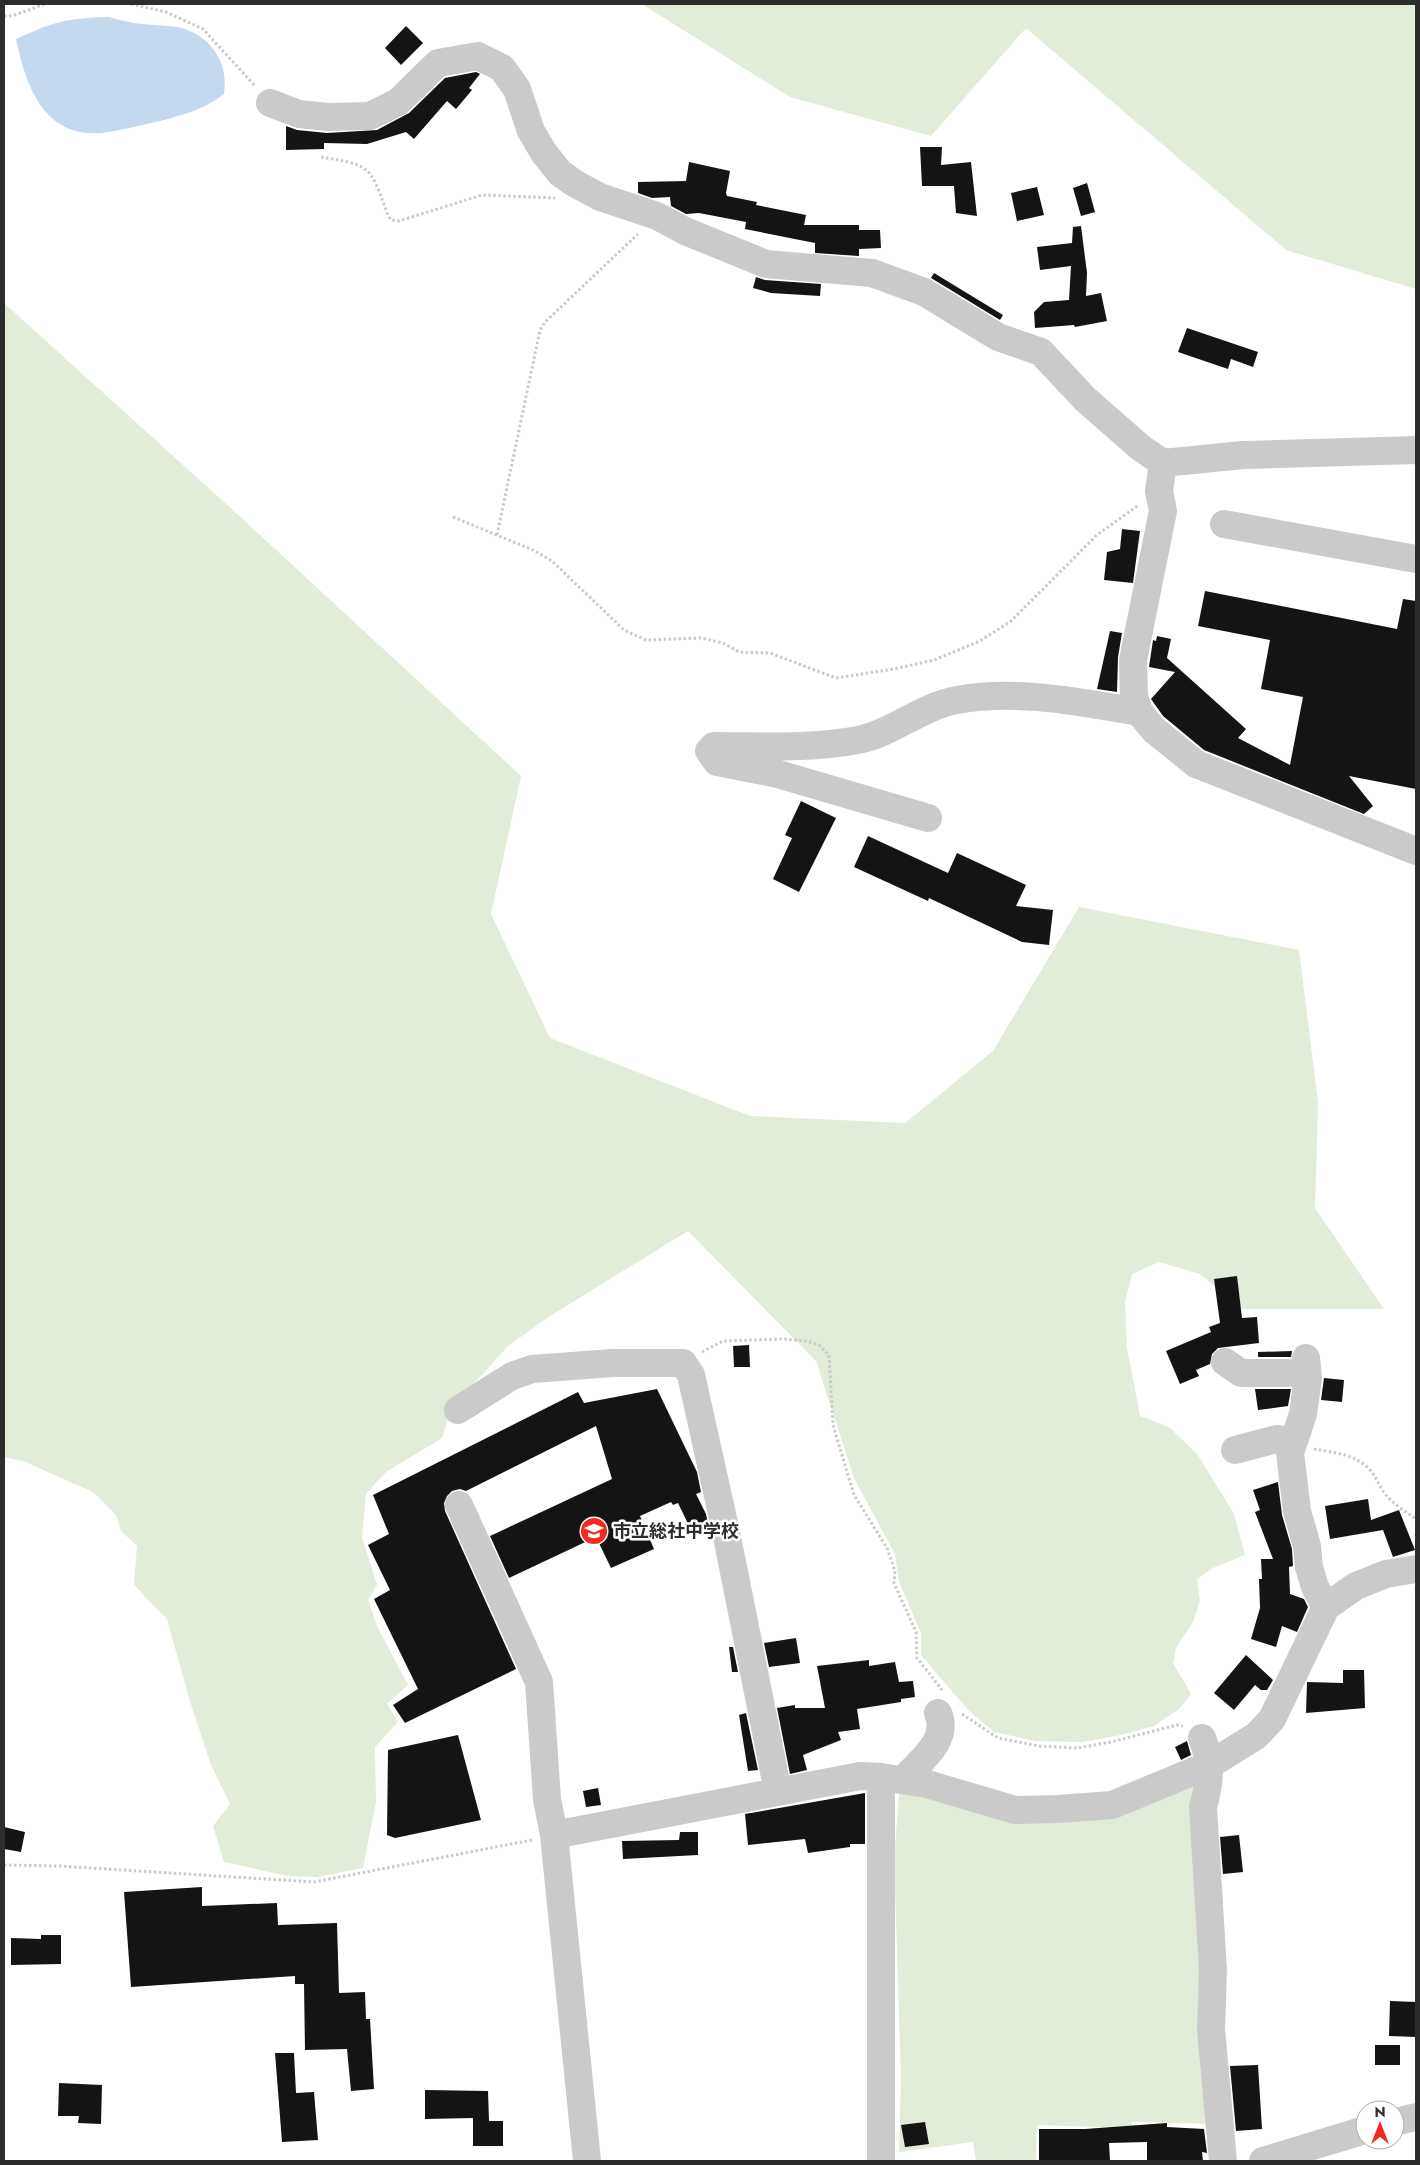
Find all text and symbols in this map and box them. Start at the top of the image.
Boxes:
school or university icon: 市立総社中学校 [579,1516,609,1546]
place label: 市立総社中学校 [613,1518,739,1544]
north arrow [1355,2100,1405,2150]
text: N [1374,2102,1386,2122]

